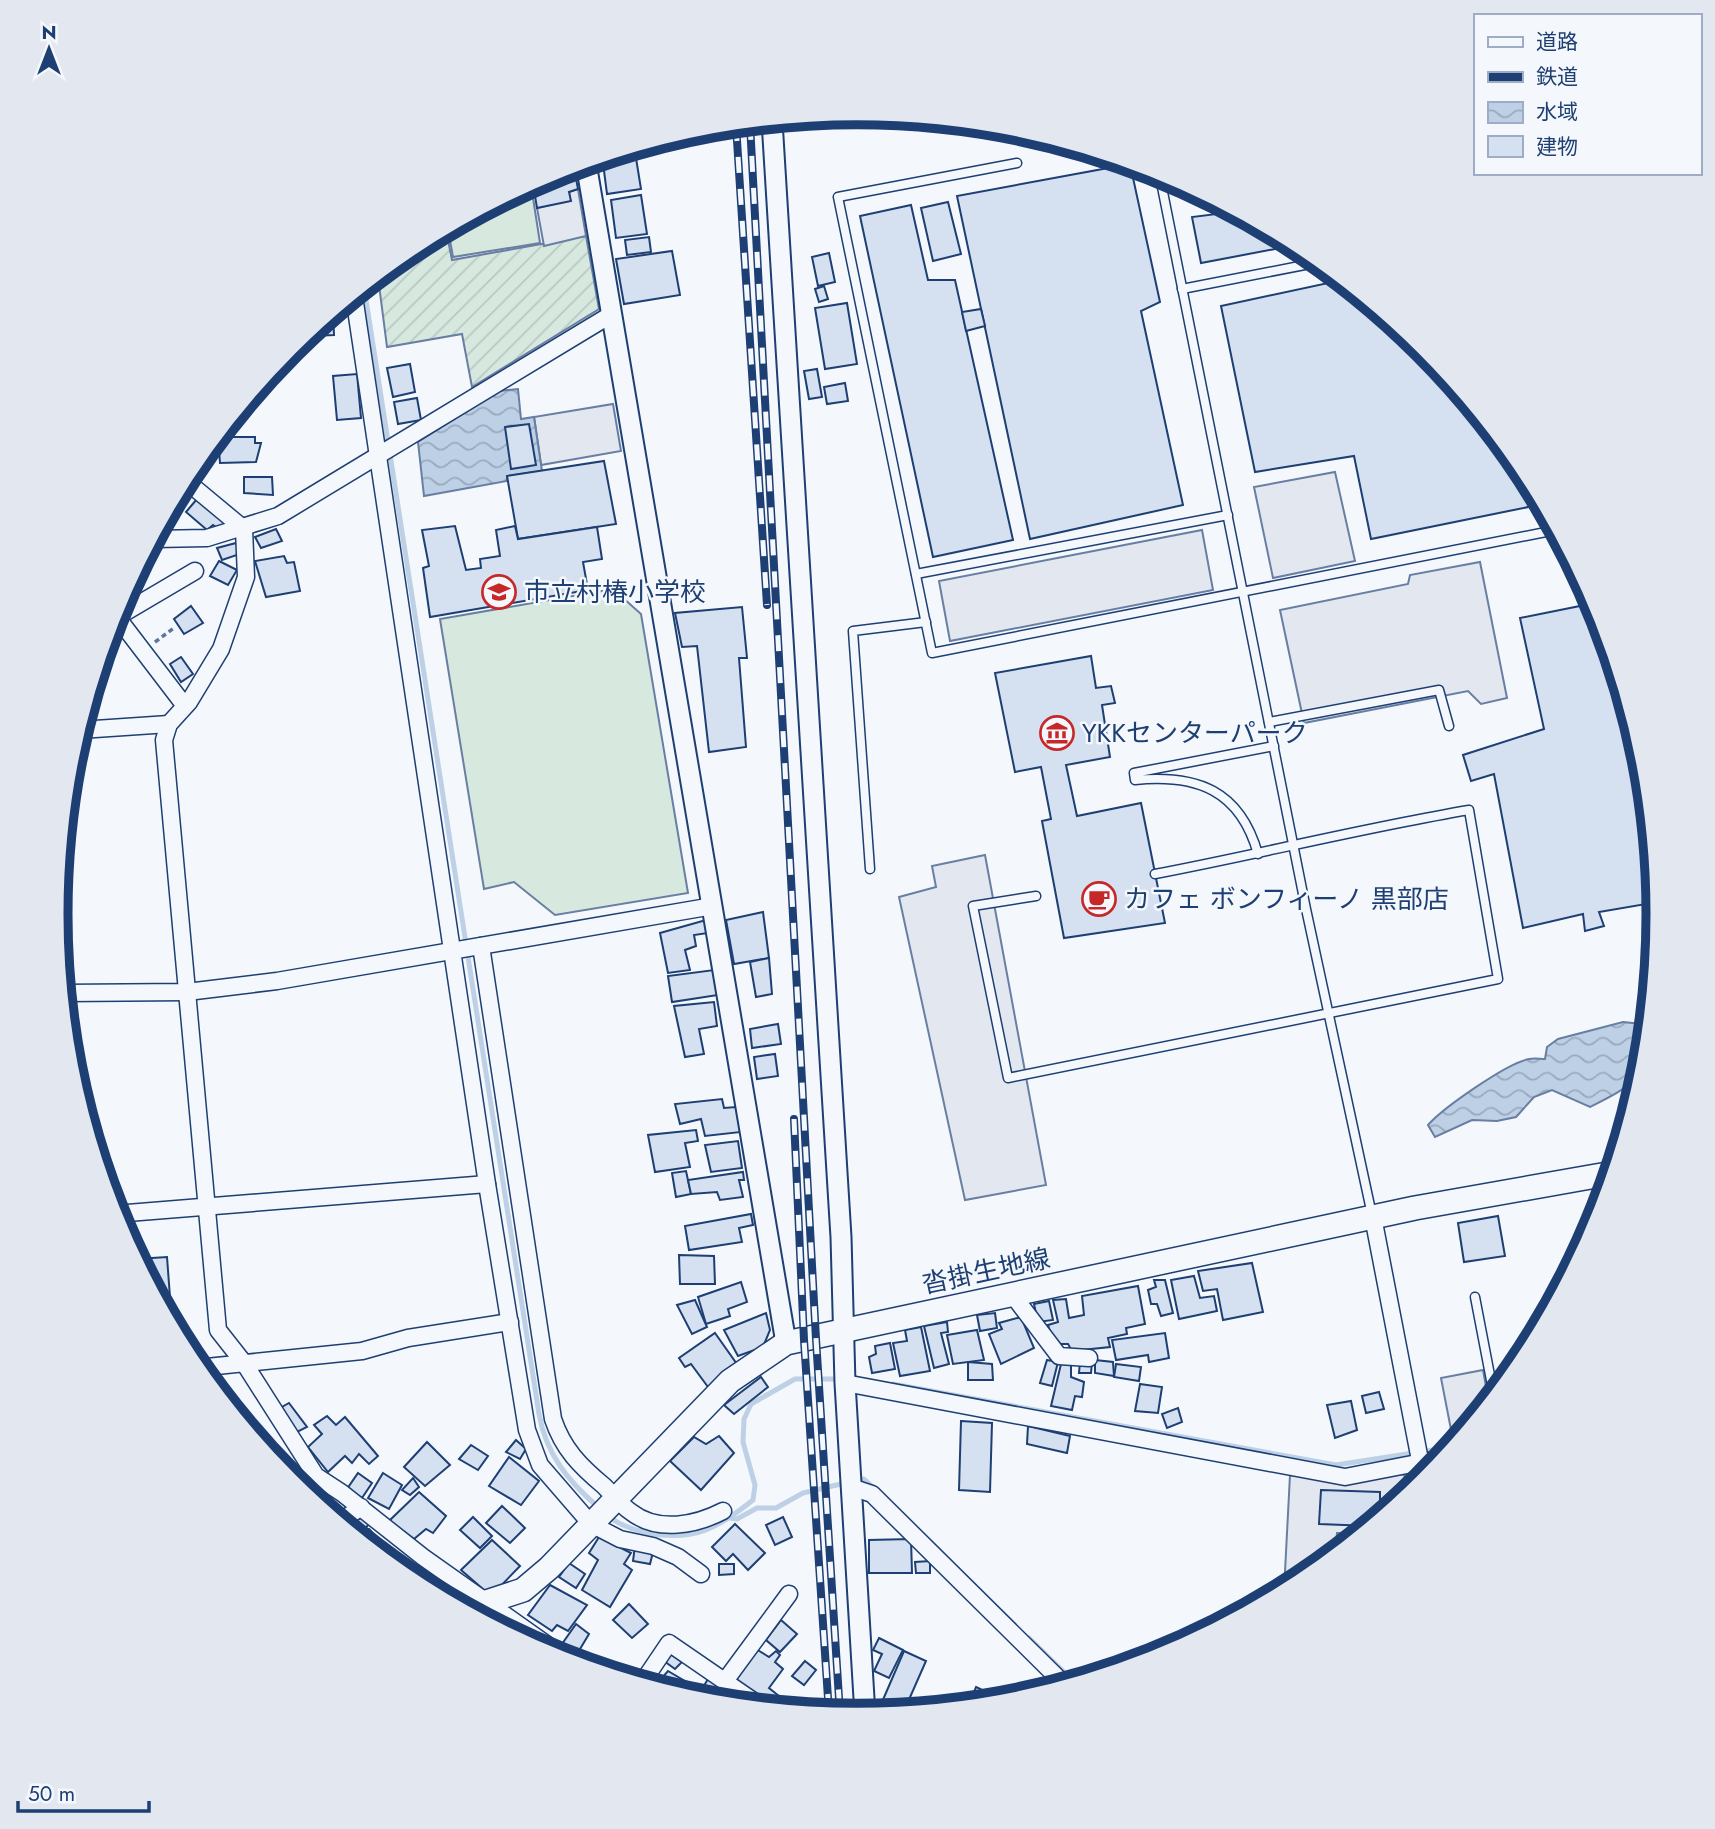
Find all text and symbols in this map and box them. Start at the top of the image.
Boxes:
north arrow [14,14,84,84]
legend [1474,14,1701,175]
text: N [41,19,57,46]
text: 道路 [1536,27,1578,57]
text: 鉄道 [1536,62,1578,92]
text: 水域 [1536,97,1578,127]
text: 建物 [1536,132,1578,162]
school or university icon: 市立村椿小学校 [480,573,518,611]
place label: 市立村椿小学校 [524,573,706,611]
museum icon: YKKセンターパーク [1038,714,1076,752]
place label: YKKセンターパーク [1082,714,1308,752]
cafe icon: カフェ ボンフィーノ 黒部店 [1080,880,1118,918]
place label: カフェ ボンフィーノ 黒部店 [1124,880,1449,918]
street label: 沓掛生地線 [918,1239,1054,1303]
scale bar [18,1770,149,1814]
text: 50 m [28,1779,75,1809]

